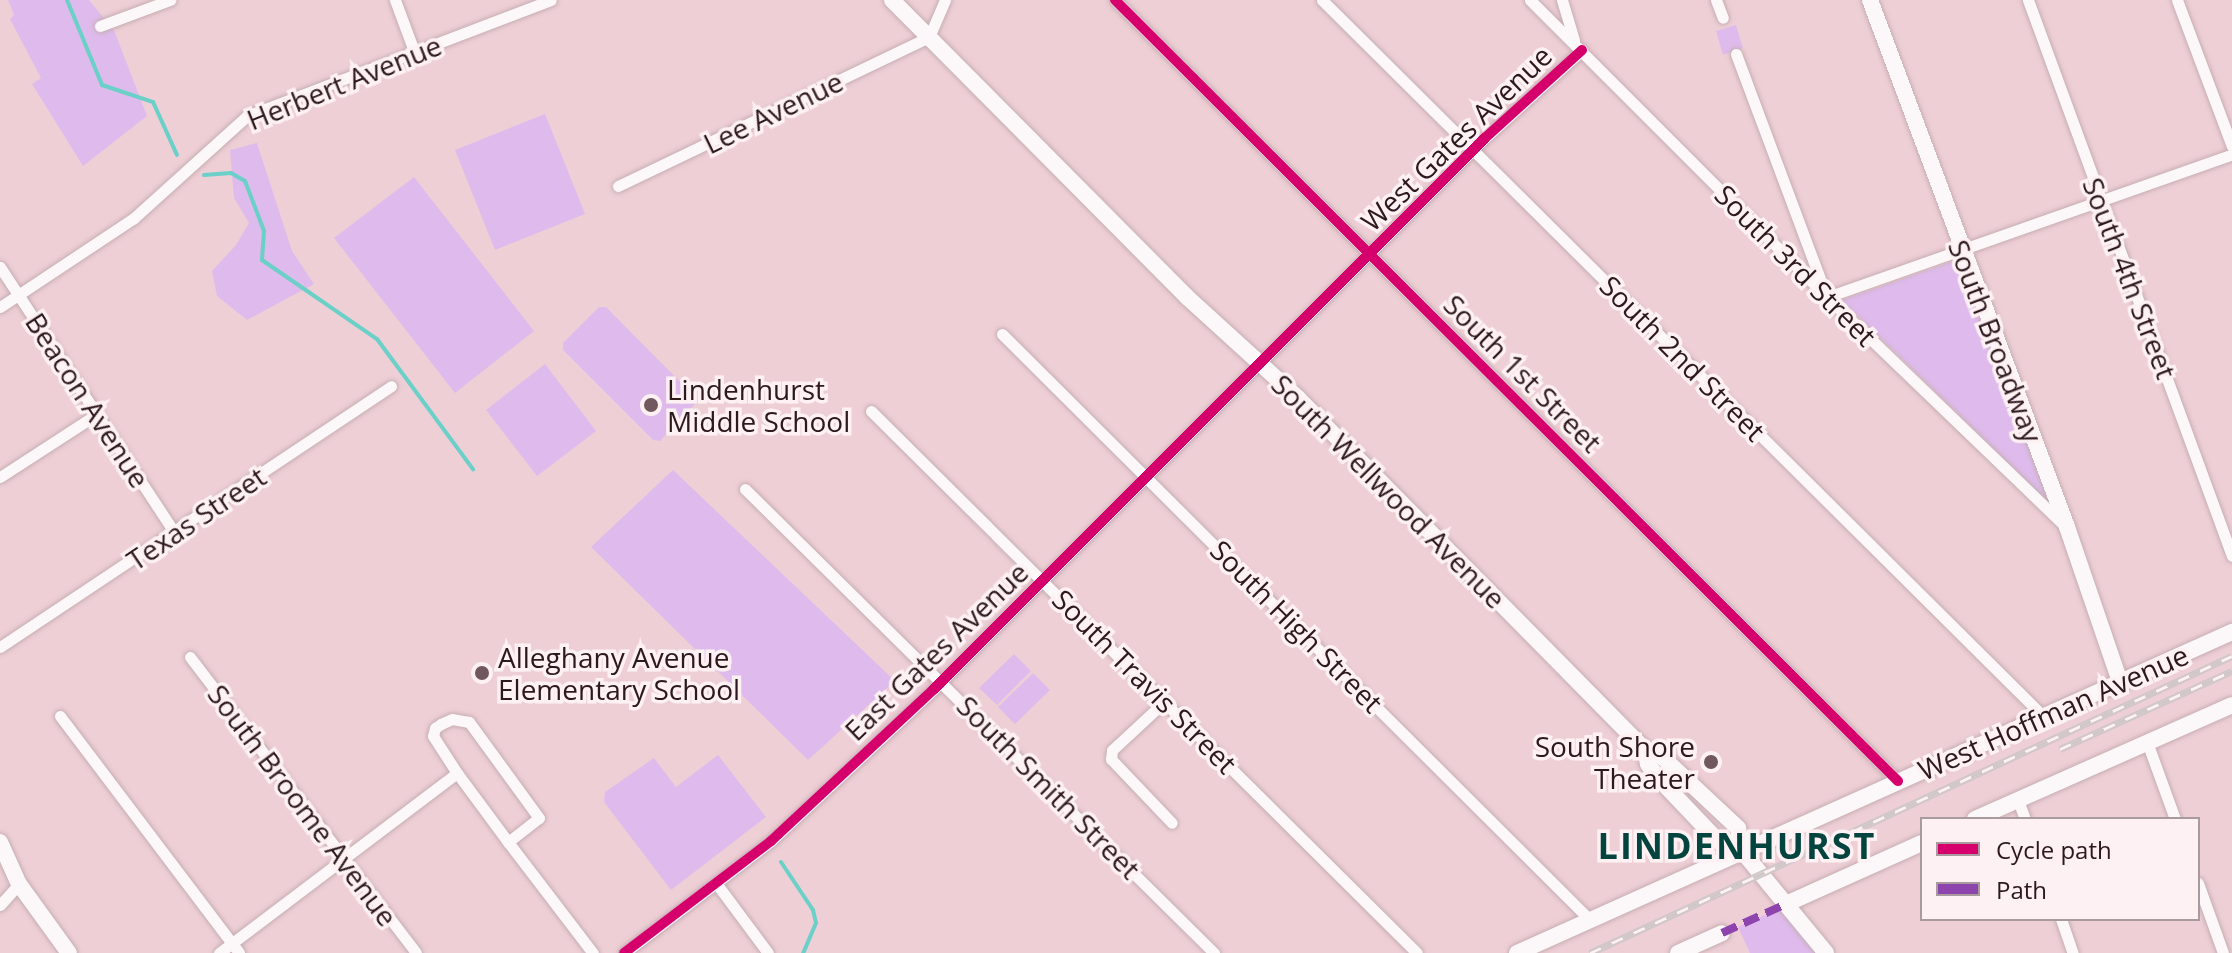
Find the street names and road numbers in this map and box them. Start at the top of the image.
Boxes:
street label: Herbert Avenue [242,28,446,136]
street label: West Gates Avenue [1354,38,1558,238]
street label: Lee Avenue [698,64,848,160]
street label: South 4th Street [2076,173,2184,383]
street label: South 3rd Street [1709,178,1883,352]
street label: South Broadway [1942,235,2050,447]
street label: South 2nd Street [1593,268,1773,448]
street label: South 1st Street [1437,287,1609,459]
street label: Beacon Avenue [19,306,157,494]
street label: South Wellwood Avenue [1265,367,1513,615]
street label: Texas Street [120,459,272,577]
street label: South High Street [1204,533,1390,719]
street label: East Gates Avenue [837,555,1035,747]
street label: South Travis Street [1046,582,1244,780]
street label: West Hoffman Avenue [1913,637,2193,787]
street label: South Broome Avenue [201,678,405,932]
street label: South Smith Street [951,689,1147,885]

